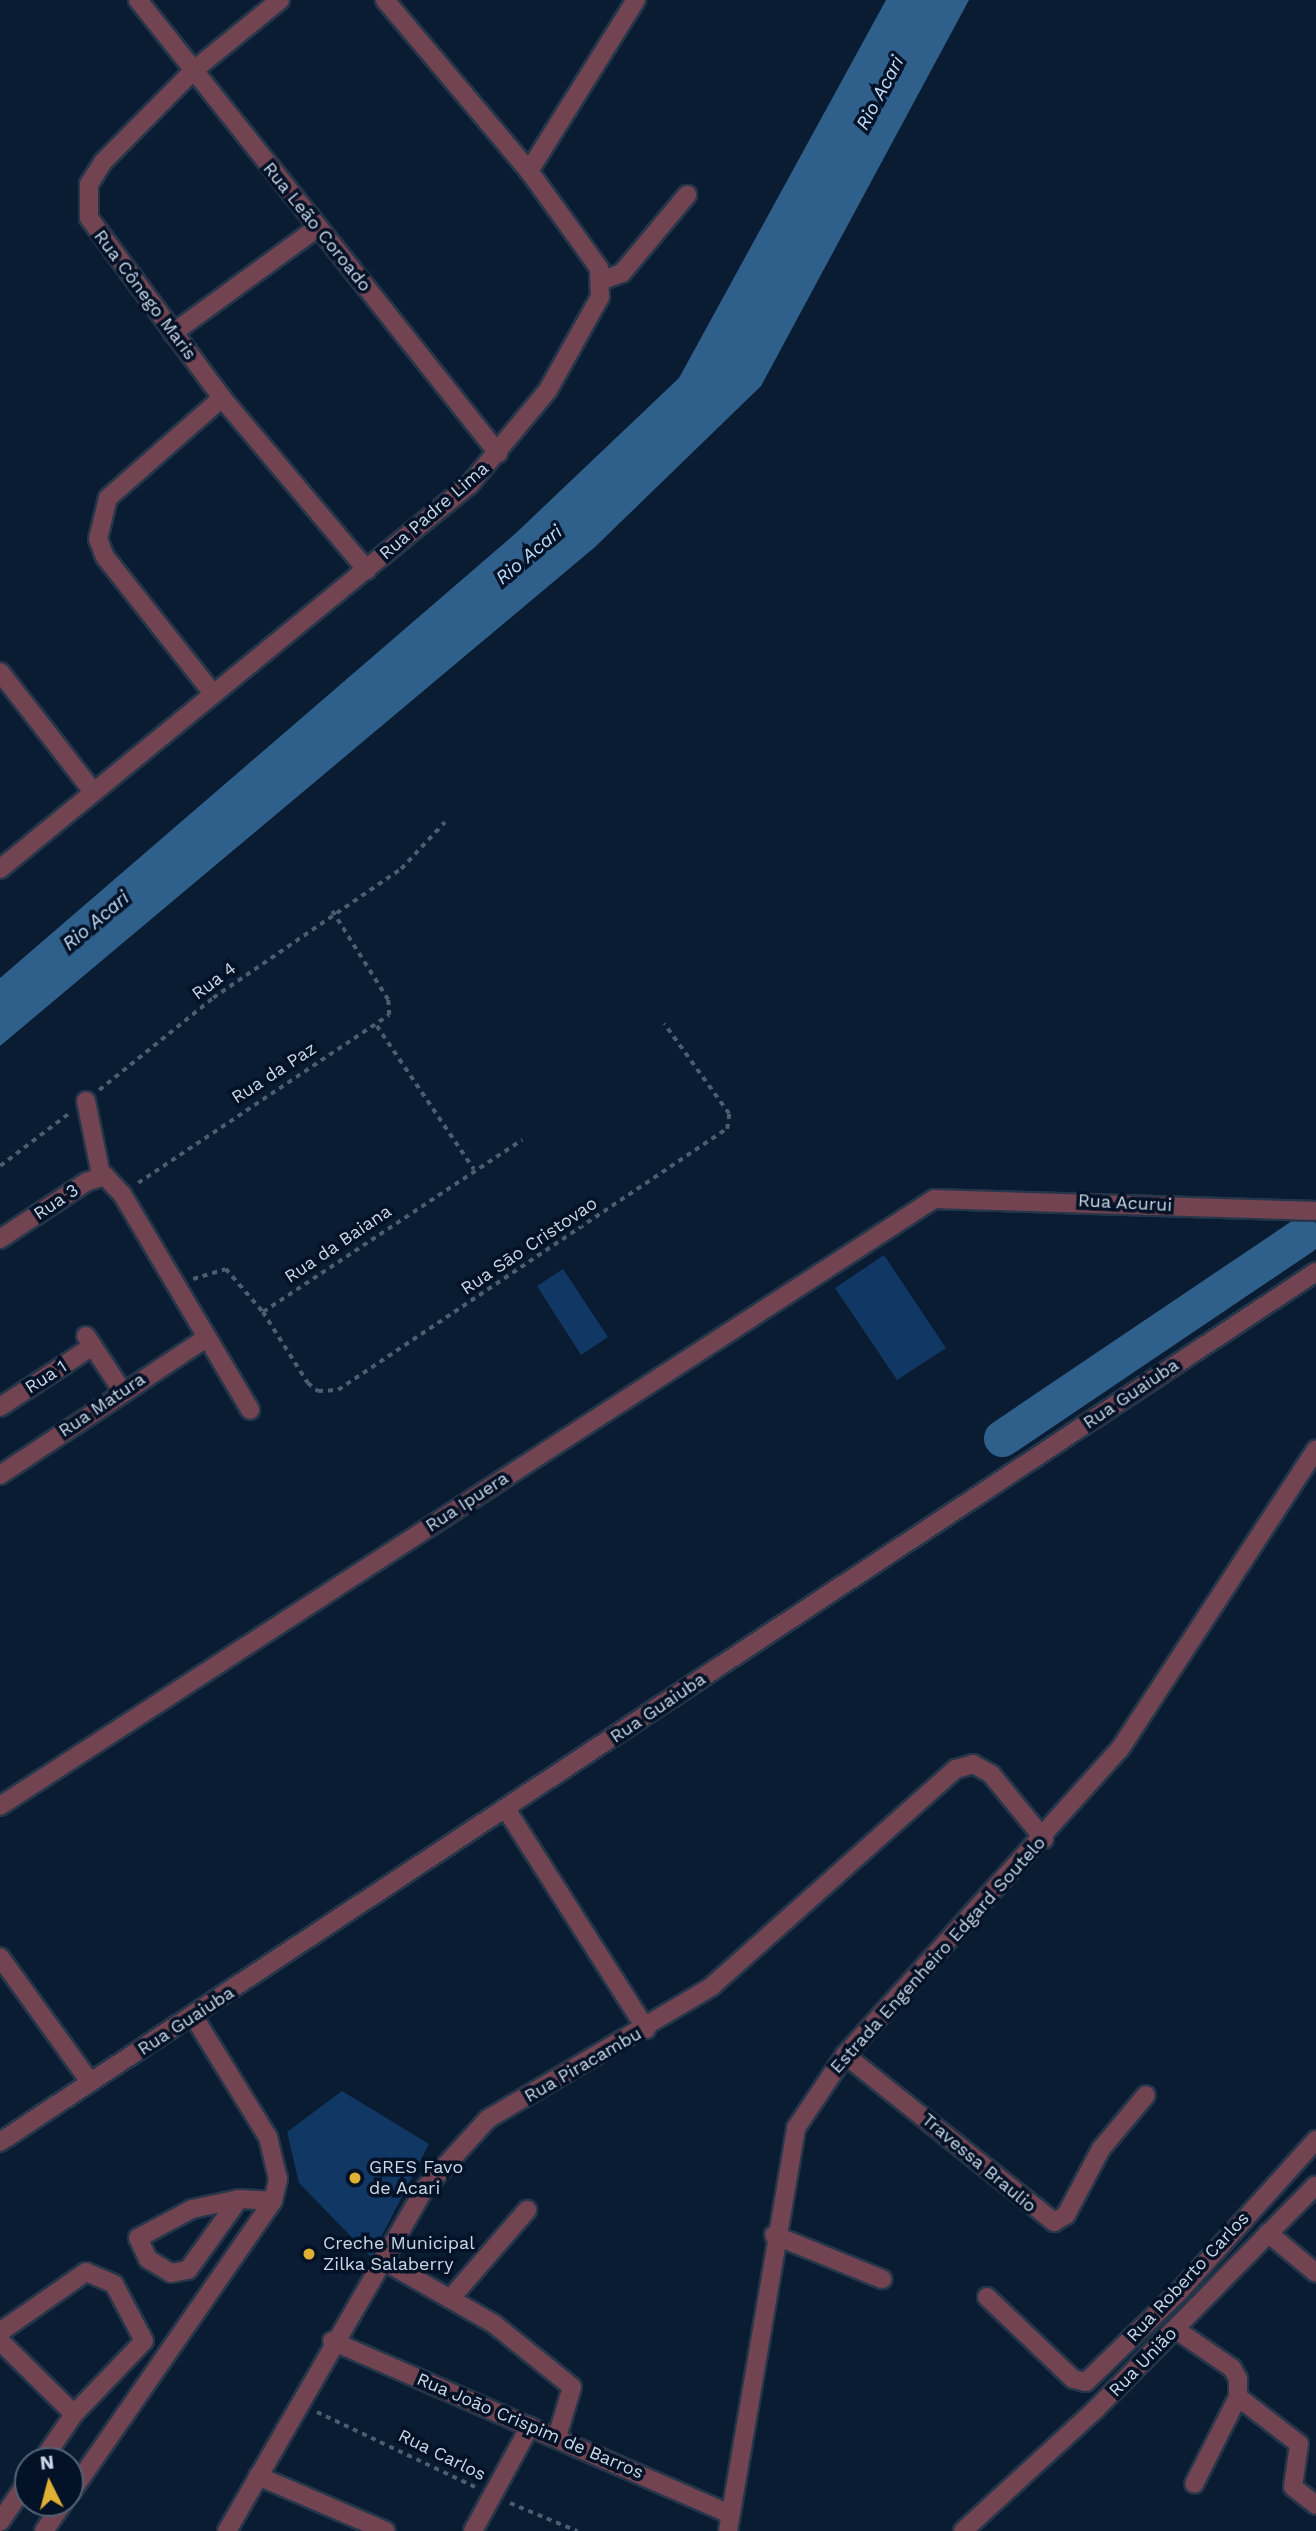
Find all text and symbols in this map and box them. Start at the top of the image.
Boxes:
water label: Rio Acari [851,52,909,134]
street label: Rua Leão Coroado [258,158,376,296]
street label: Rua Cônego Maris [89,226,201,364]
street label: Rua Padre Lima [375,458,493,564]
water label: Rio Acari [491,520,567,590]
water label: Rio Acari [58,886,134,956]
street label: Rua 4 [187,957,241,1005]
street label: Rua da Paz [227,1037,321,1109]
street label: Rua 3 [29,1179,83,1225]
street label: Rua Acurui [1077,1190,1173,1216]
street label: Rua Sāo Cristovao [457,1192,601,1300]
street label: Rua da Baiana [280,1200,396,1288]
street label: Rua Guaiuba [1079,1354,1183,1434]
street label: Rua 1 [21,1355,71,1399]
street label: Rua Matura [54,1368,150,1442]
street label: Rua Ipuera [421,1467,513,1537]
street label: Rua Guaiuba [606,1668,710,1748]
street label: Estrada Engenheiro Edgard Soutelo [826,1832,1050,2078]
street label: Rua Guaiuba [134,1982,238,2060]
street label: Rua Piracambu [520,2023,646,2107]
street label: Travessa Braulio [917,2109,1041,2217]
place label: GRES Favo de Acari [369,2157,463,2200]
marker: GRES Favo de Acari [347,2170,363,2186]
street label: Rua Roberto Carlos [1122,2207,1254,2347]
place label: Creche Municipal Zilka Salaberry [323,2233,475,2276]
marker: Creche Municipal Zilka Salaberry [301,2246,317,2262]
street label: Rua União [1104,2323,1182,2401]
street label: Rua Joāo Crispim de Barros [413,2368,647,2484]
street label: Rua Carlos [395,2424,489,2486]
north arrow [14,2447,84,2517]
text: N [39,2450,55,2475]

